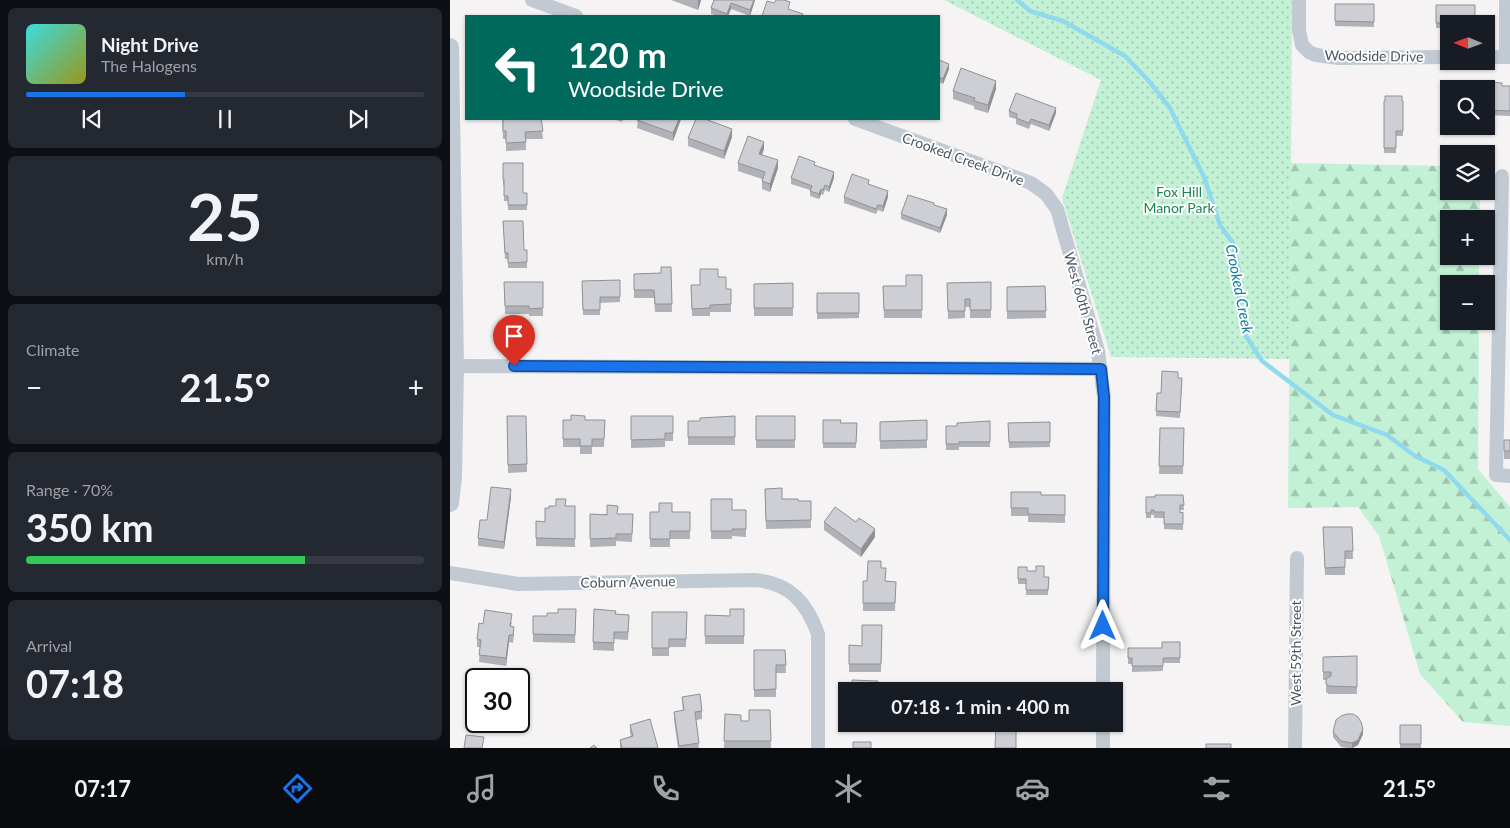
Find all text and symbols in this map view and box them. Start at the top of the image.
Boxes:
north arrow [1440,15,1495,70]
map controls [1440,15,1495,330]
text: Night Drive [101,33,199,56]
text: 120 m [568,33,667,75]
icon: left [485,35,550,100]
street label: Woodside Drive [1324,46,1424,65]
text: The Halogens [101,56,197,75]
text: Woodside Drive [568,75,724,102]
button: search [1440,80,1495,135]
icon: previous [78,105,106,133]
icon: pause [211,105,239,133]
icon: next [344,105,372,133]
street label: Crooked Creek Drive [900,129,1026,188]
button: layers [1440,145,1495,200]
text: 25 [187,177,263,255]
park label: Fox Hill Manor Park [1143,183,1216,216]
button: + [1440,210,1495,265]
water label: Crooked Creek [1223,243,1258,336]
text: km/h [206,249,244,268]
street label: West 60th Street [1061,250,1106,356]
button: − [1440,275,1495,330]
pin [493,315,535,366]
icon: arrive [500,322,528,350]
text: Climate [26,340,79,359]
text: 21.5° [180,364,270,410]
text: − [26,370,42,404]
text: + [408,370,424,404]
text: Range · 70% [26,480,113,499]
text: 350 km [26,504,154,550]
street label: Coburn Avenue [580,572,676,591]
position arrow [1076,599,1128,651]
street label: West 59th Street [1287,600,1304,706]
text: Arrival [26,636,72,655]
text: 07:18 [26,660,124,706]
speed limit sign: 30 [465,668,530,733]
text: 07:18 · 1 min · 400 m [891,695,1070,718]
icon: directions [280,771,315,806]
icon: music [464,771,499,806]
icon: phone [648,771,683,806]
icon: climate [831,771,866,806]
icon: car [1015,771,1050,806]
icon: filters [1199,771,1234,806]
text: 07:17 [74,775,131,802]
text: 21.5° [1383,775,1436,802]

